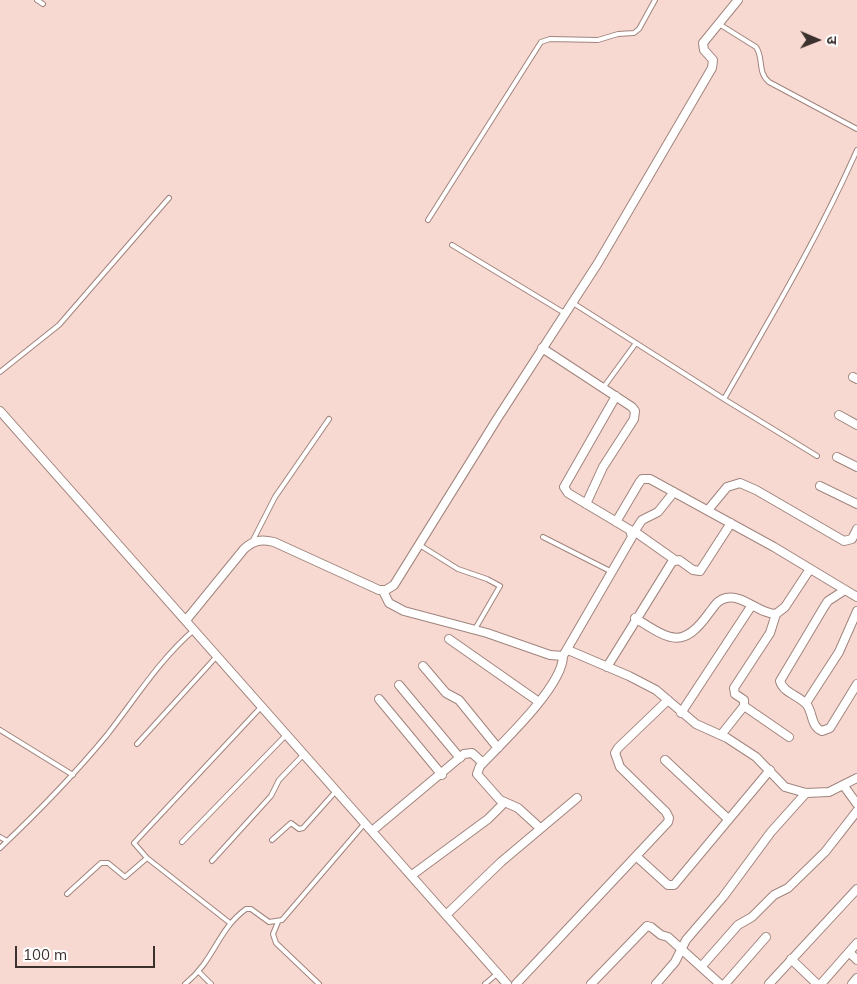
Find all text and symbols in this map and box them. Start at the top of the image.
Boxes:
north arrow [792,15,842,65]
text: उ [823,36,841,45]
scale bar [18,936,158,968]
text: 100 m [23,945,67,964]

